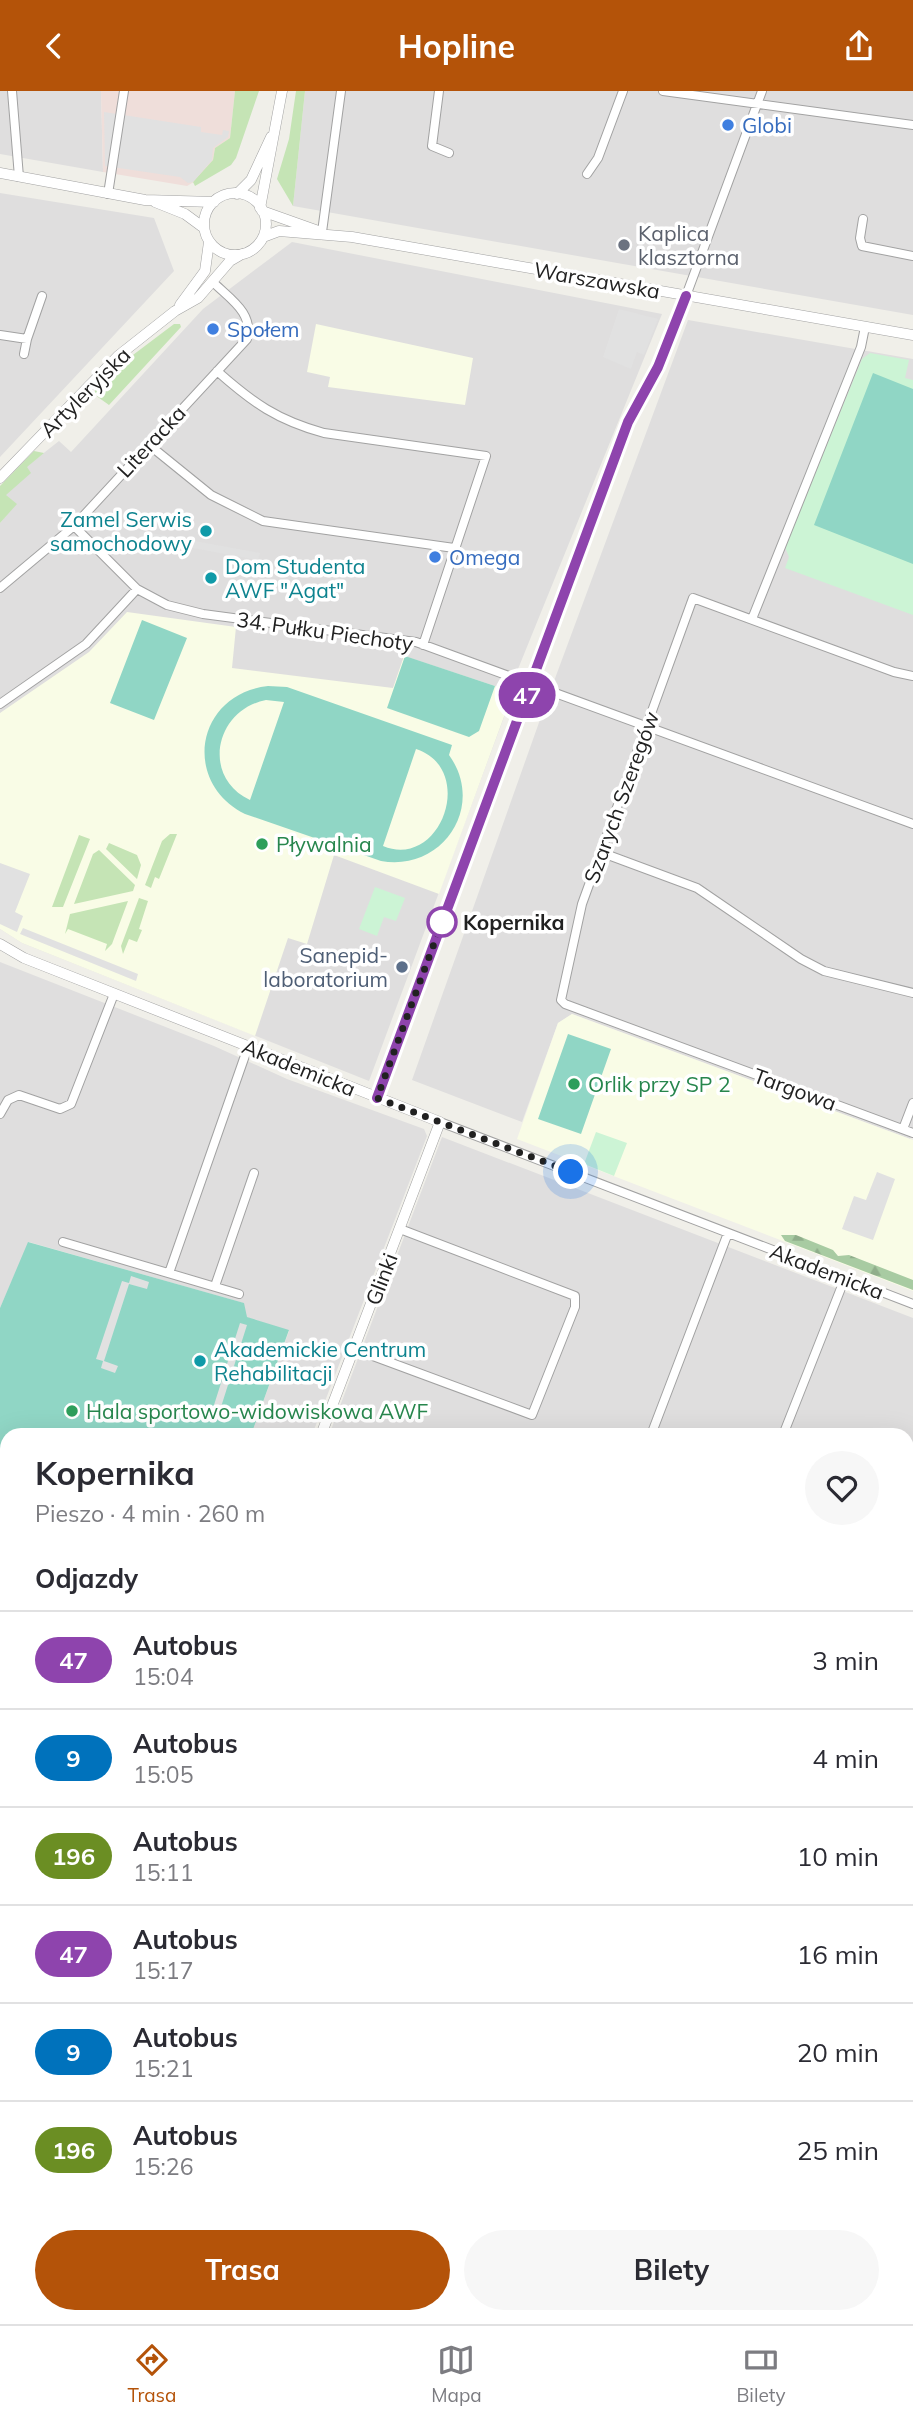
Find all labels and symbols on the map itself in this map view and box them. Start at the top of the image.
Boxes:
place label: Globi [742,112,792,138]
marker: Globi [720,117,736,133]
place label: Kaplica klasztorna [638,220,739,270]
marker: Kaplica klasztorna [616,237,632,253]
street label: Warszawska [532,256,662,304]
place label: Społem [227,316,300,342]
marker: Społem [205,321,221,337]
street label: Artyleryjska [35,342,135,442]
street label: Literacka [111,400,191,482]
place label: Zamel Serwis samochodowy [50,506,192,556]
marker: Zamel Serwis samochodowy [198,523,214,539]
place label: Omega [449,544,520,570]
marker: Omega [427,549,443,565]
place label: Dom Studenta AWF "Agat" [225,553,365,603]
marker: Dom Studenta AWF "Agat" [203,570,219,586]
street label: 34. Pułku Piechoty [235,606,415,656]
line badge: 47 [496,672,558,718]
street label: Szarych Szeregów [578,708,664,886]
place label: Pływalnia [276,831,372,857]
marker: Pływalnia [254,836,270,852]
marker: Kopernika [427,907,457,937]
place label: Kopernika [463,909,565,935]
place label: Sanepid- laboratorium [263,942,388,992]
marker: Sanepid- laboratorium [394,959,410,975]
street label: Akademicka [239,1032,359,1102]
street label: Targowa [750,1062,840,1116]
place label: Orlik przy SP 2 [588,1071,731,1097]
marker: Orlik przy SP 2 [566,1076,582,1092]
your location [553,1154,588,1189]
street label: Akademicka [766,1237,888,1305]
street label: Glinki [359,1249,403,1309]
place label: Akademickie Centrum Rehabilitacji [214,1336,426,1386]
marker: Akademickie Centrum Rehabilitacji [192,1353,208,1369]
place label: Hala sportowo-widowiskowa AWF [86,1398,429,1424]
marker: Hala sportowo-widowiskowa AWF [64,1403,80,1419]

